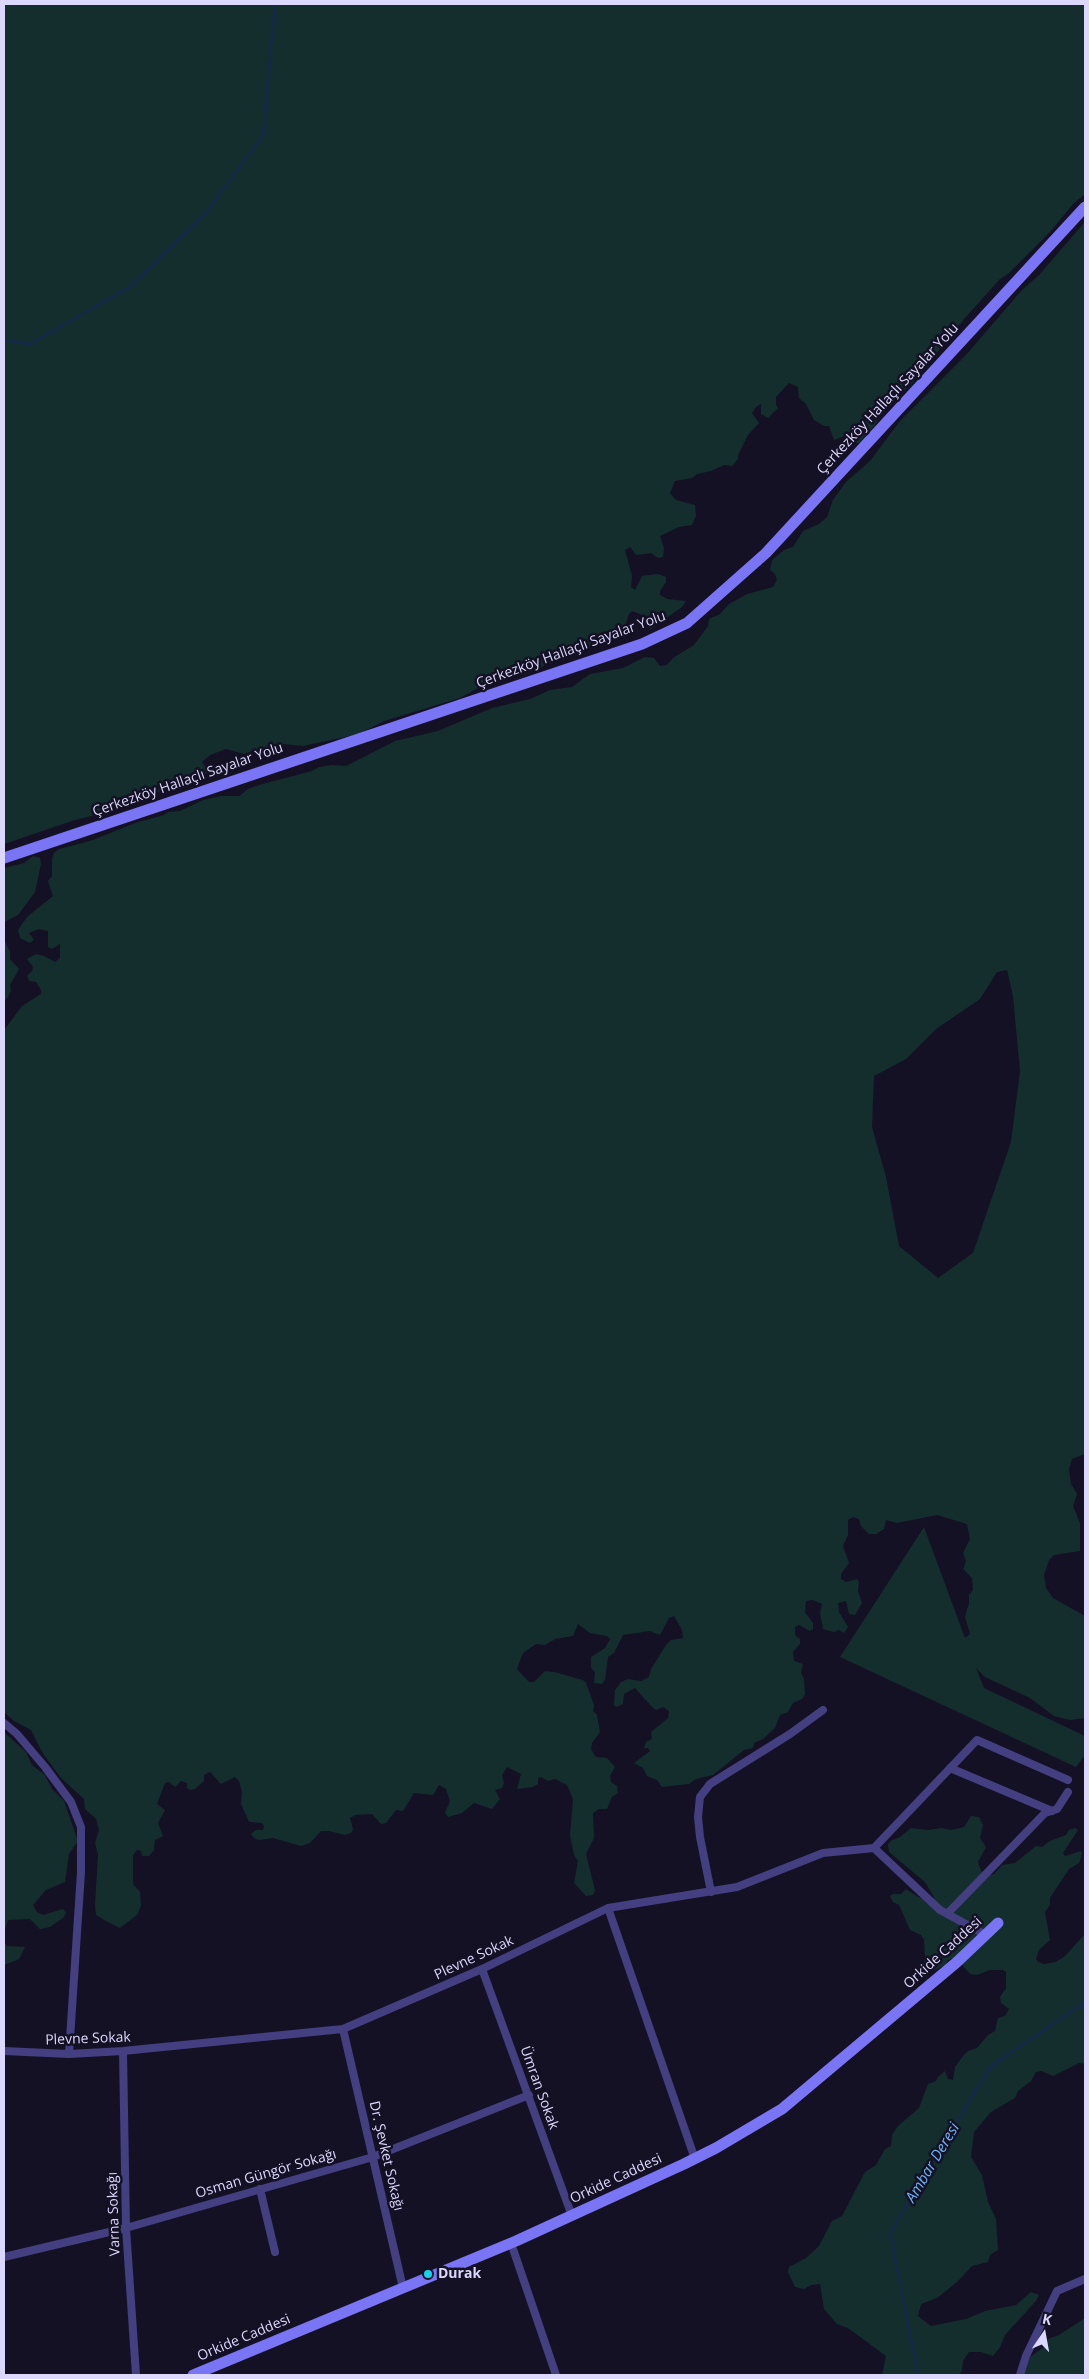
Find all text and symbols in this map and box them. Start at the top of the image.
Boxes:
street label: Çerkezköy Hallaçlı Sayalar Yolu [814,320,962,478]
street label: Çerkezköy Hallaçlı Sayalar Yolu [474,608,668,692]
street label: Çerkezköy Hallaçlı Sayalar Yolu [91,739,285,821]
street label: Orkide Caddesi [900,1914,986,1992]
street label: Plevne Sokak [432,1932,516,1984]
street label: Plevne Sokak [45,2029,131,2049]
street label: Ümran Sokak [516,2044,562,2132]
street label: Dr. Şevket Sokağı [365,2100,407,2212]
water label: Ambar Deresi [902,2120,964,2206]
street label: Osman Güngör Sokağı [194,2146,338,2202]
street label: Orkide Caddesi [567,2150,665,2208]
street label: Varna Sokağı [104,2172,124,2256]
place label: Durak [438,2266,481,2282]
marker: Durak [422,2268,434,2280]
north arrow [1019,2309,1069,2359]
text: K [1041,2309,1054,2329]
street label: Orkide Caddesi [195,2311,293,2365]

